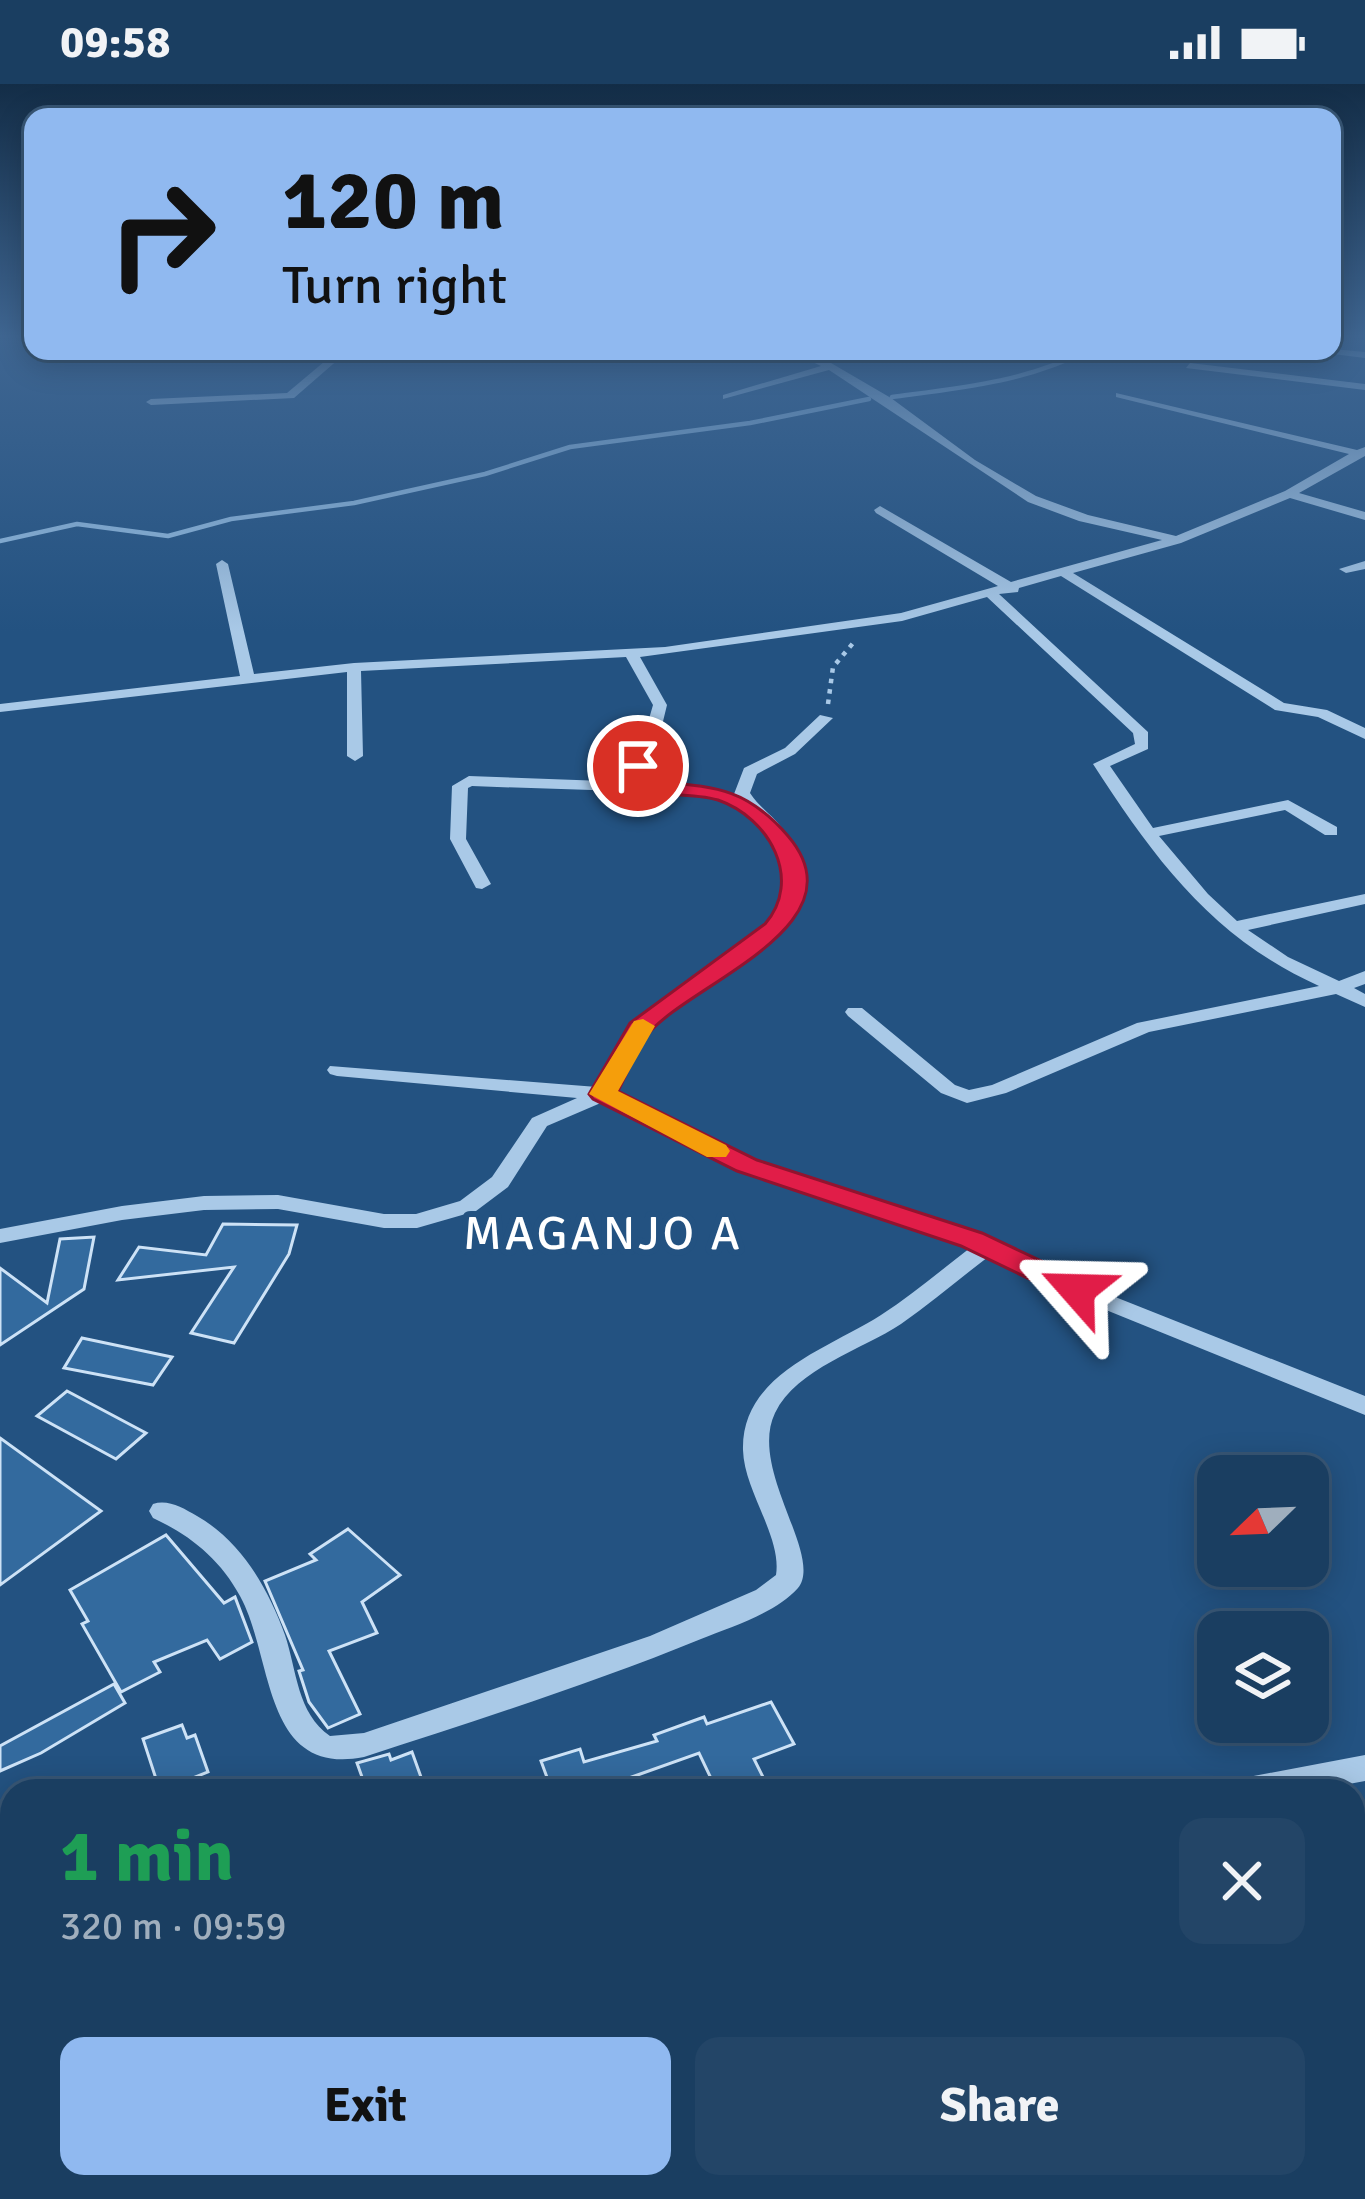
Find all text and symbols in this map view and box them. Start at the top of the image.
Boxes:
text: 09:58 [60,15,170,70]
text: 120 m [282,149,504,253]
icon: right [84,156,240,312]
text: Turn right [282,252,507,319]
pin [587,715,689,817]
icon: arrive [605,733,671,799]
district label: MAGANJO A [463,1204,743,1263]
position arrow [1014,1227,1140,1353]
north arrow [1197,1455,1329,1587]
map controls [1197,1455,1329,1743]
button: layers [1197,1611,1329,1743]
text: 1 min [60,1812,234,1901]
button: close [1179,1818,1305,1944]
text: 320 m · 09:59 [60,1902,287,1950]
button: Exit [60,2037,671,2175]
button: Share [695,2037,1305,2175]

